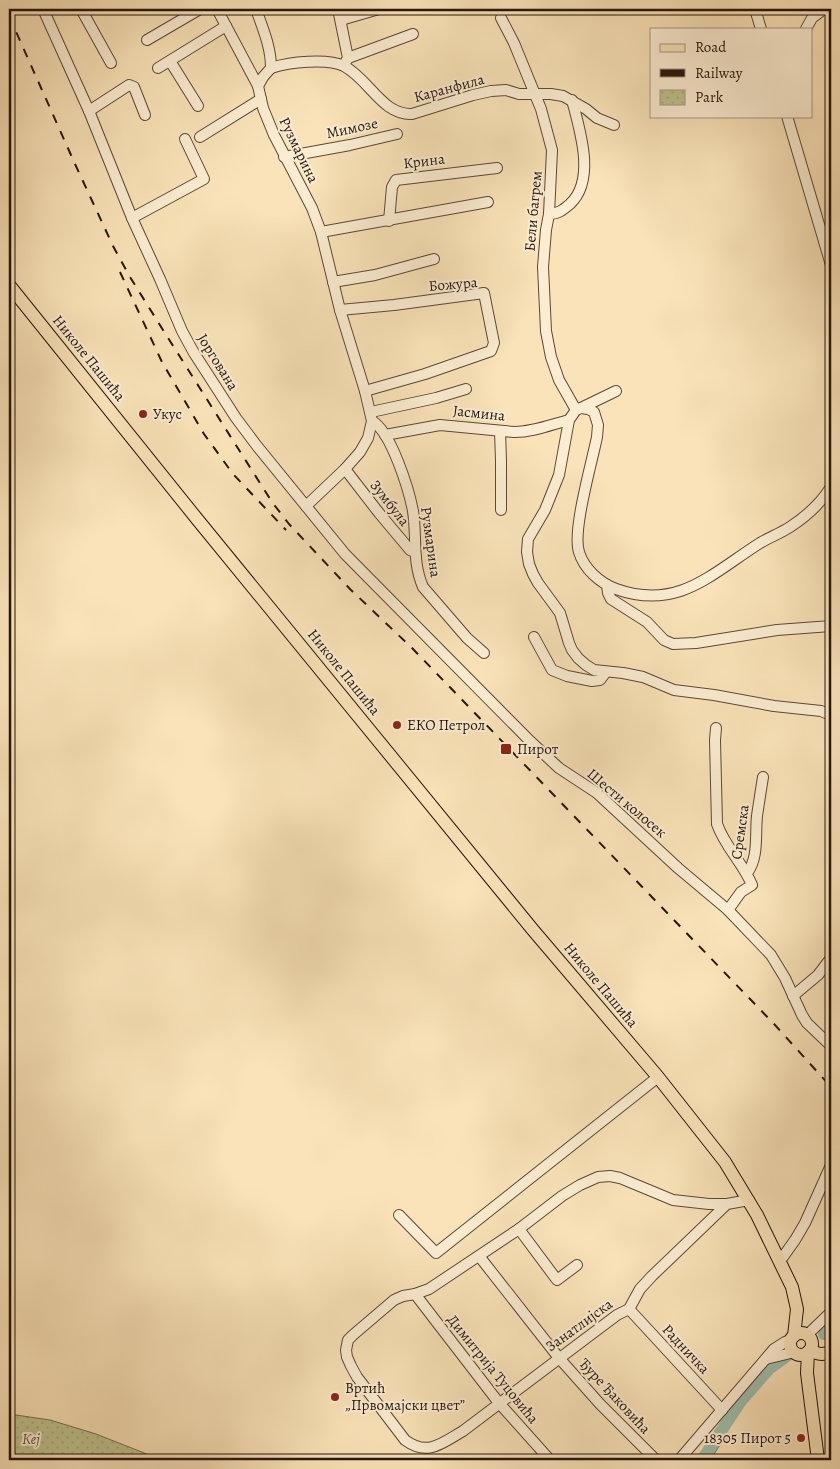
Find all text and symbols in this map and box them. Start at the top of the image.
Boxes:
legend [650,28,812,118]
text: Road [695,37,727,57]
text: Railway [695,63,743,83]
street label: Каранфила [412,69,487,107]
text: Park [695,87,724,107]
street label: Мимозе [324,113,380,143]
street label: Рузмарина [274,114,324,186]
street label: Крина [402,149,446,173]
street label: Бели багрем [520,170,546,252]
street label: Божура [428,272,478,296]
street label: Николе Пашића [48,311,130,405]
street label: Јоргована [193,330,243,394]
street label: Јасмина [452,400,506,426]
place label: Укус [153,404,182,424]
marker: Укус [137,408,149,420]
street label: Зумбула [366,476,414,530]
street label: Рузмарина [416,505,446,579]
street label: Николе Пашића [303,625,385,719]
place label: ЕКО Петрол [407,715,485,735]
marker: ЕКО Петрол [391,719,403,731]
place label: Пирот [517,739,559,759]
marker: Пирот [499,742,513,756]
street label: Шести колосек [583,764,671,842]
street label: Сремска [726,803,754,861]
street label: Николе Пашића [559,938,643,1032]
street label: Занатлијска [542,1294,617,1356]
street label: Димитрија Туцовића [443,1310,543,1428]
street label: Радничка [658,1320,714,1378]
street label: Ђуре Ђаковића [575,1354,655,1438]
place label: Вртић „Првомајски цвет” [345,1378,465,1415]
marker: Вртић „Првомајски цвет” [329,1391,341,1403]
place label: 18305 Пирот 5 [704,1428,791,1448]
park label: Кеј [22,1429,40,1449]
marker: 18305 Пирот 5 [795,1432,807,1444]

